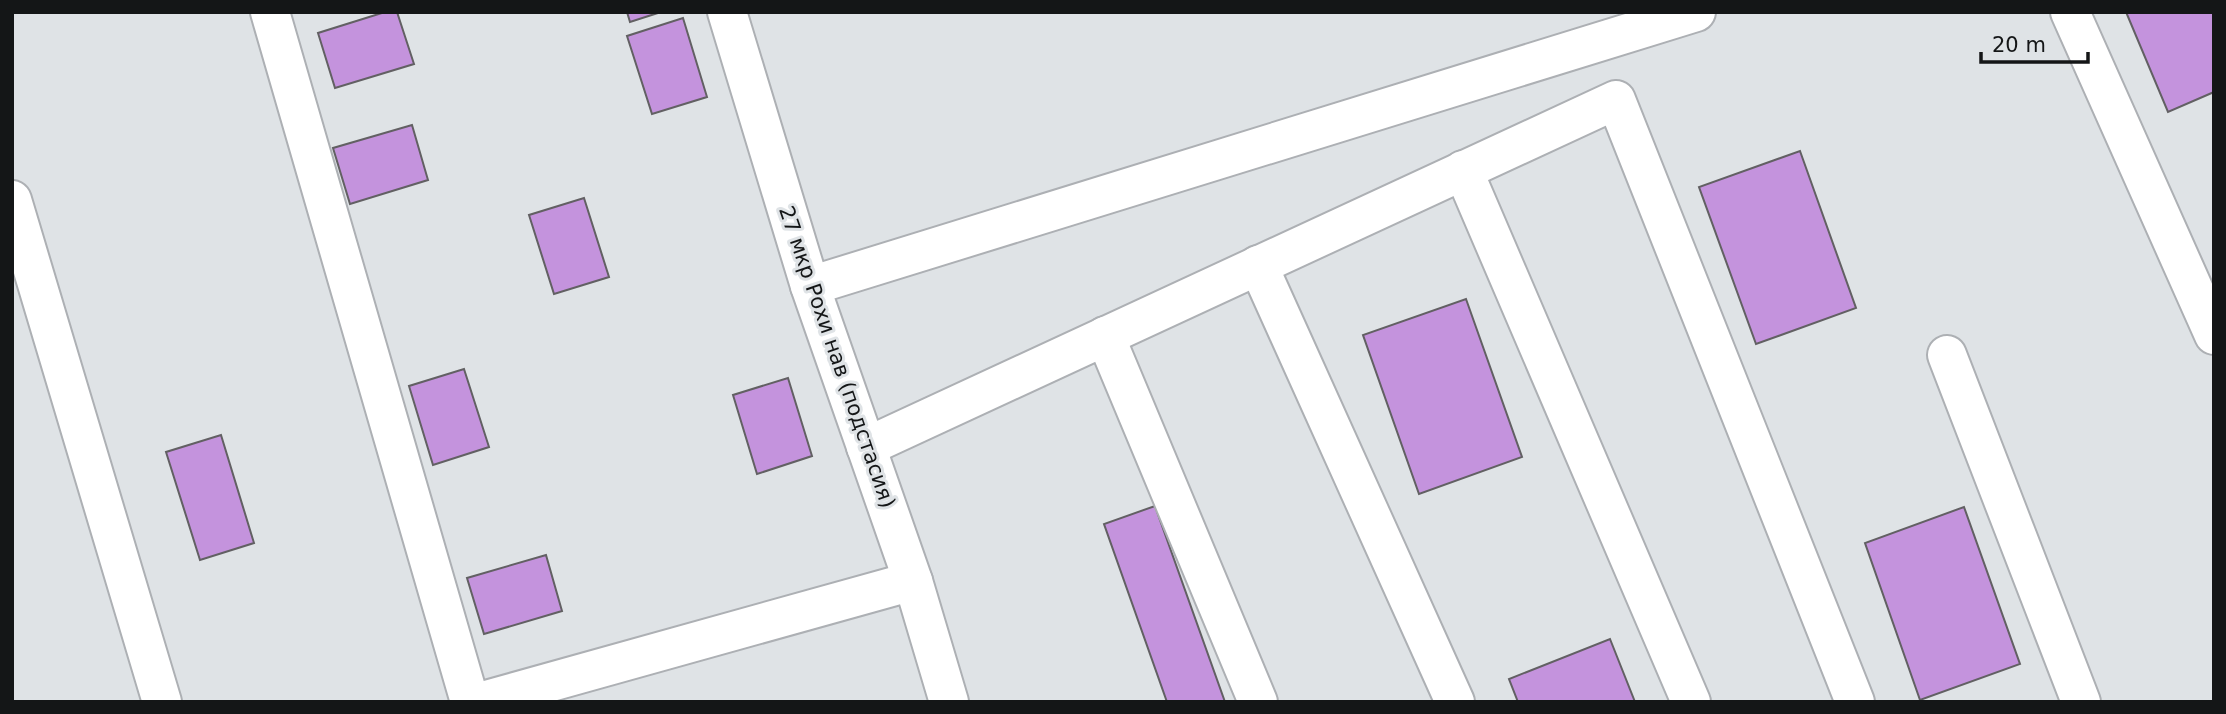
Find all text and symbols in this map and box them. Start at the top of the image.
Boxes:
scale bar [1981,21,2088,65]
text: 20 m [1992,33,2046,57]
street label: 27 мкр Рохи нав (подстасия) [774,203,900,511]

